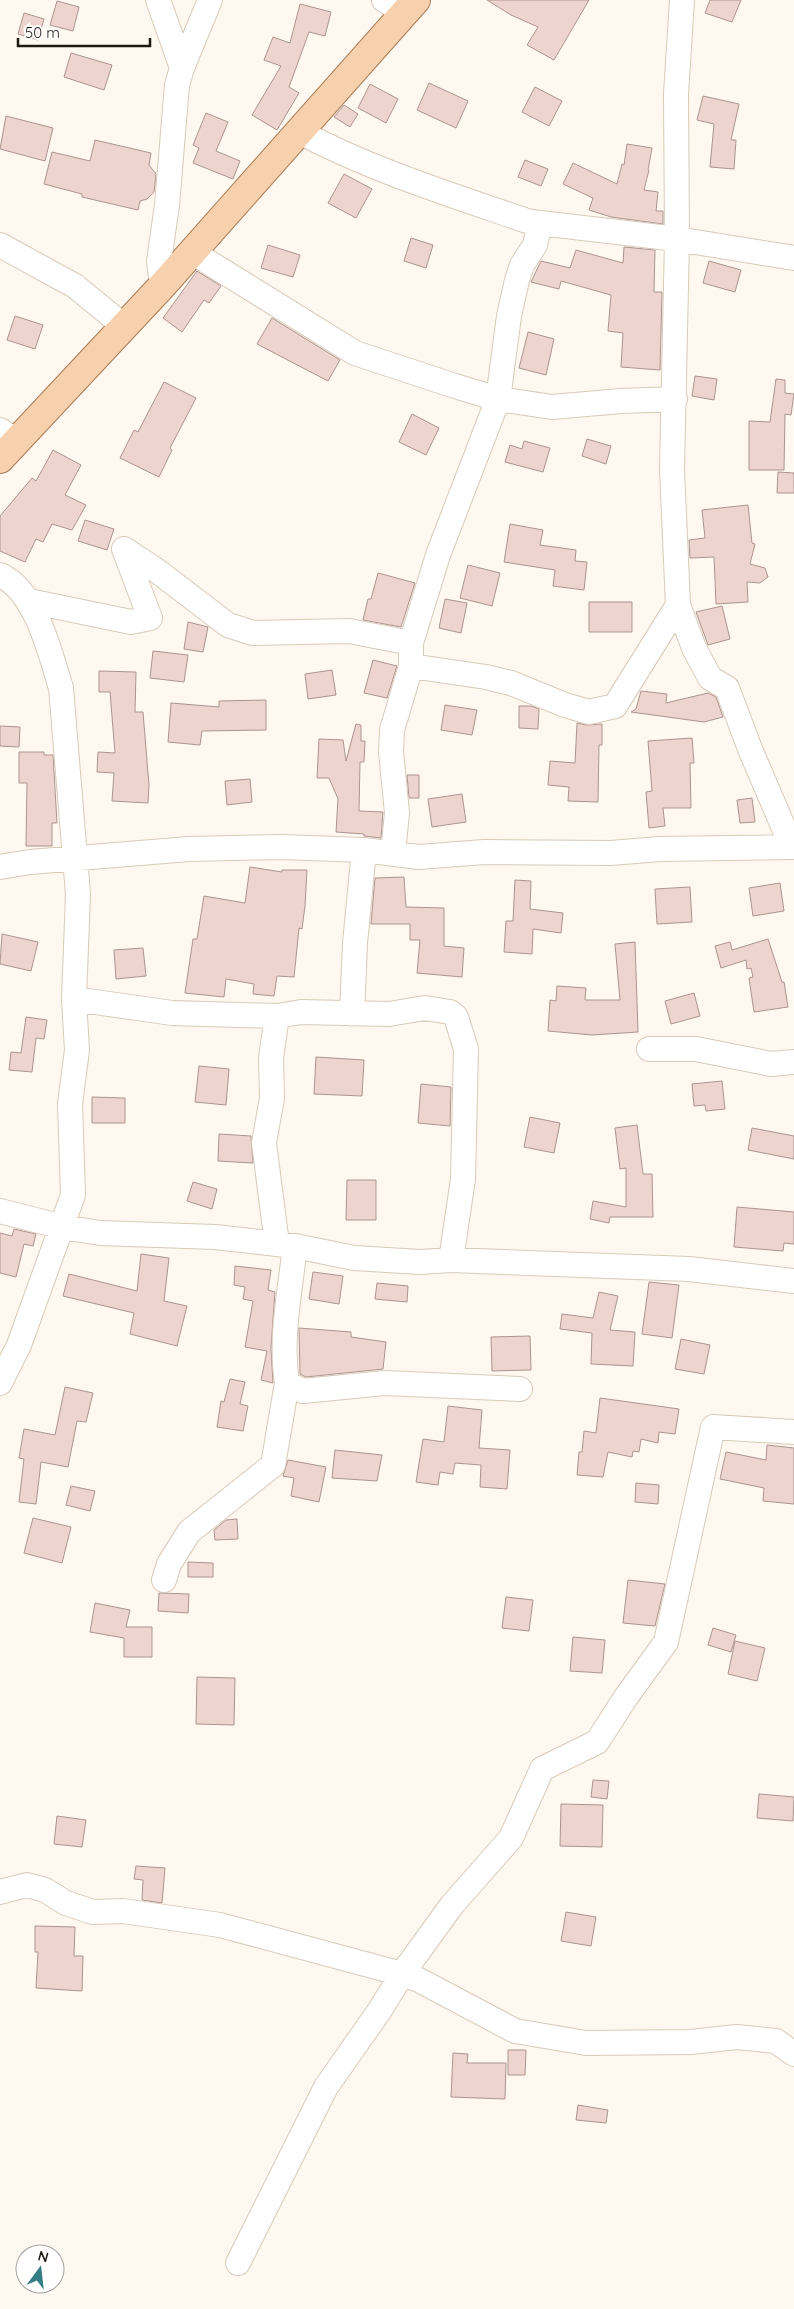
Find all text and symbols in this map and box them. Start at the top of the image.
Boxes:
scale bar [18,15,150,47]
text: 50 m [25,23,60,42]
north arrow [15,2244,65,2294]
text: N [36,2246,51,2266]

